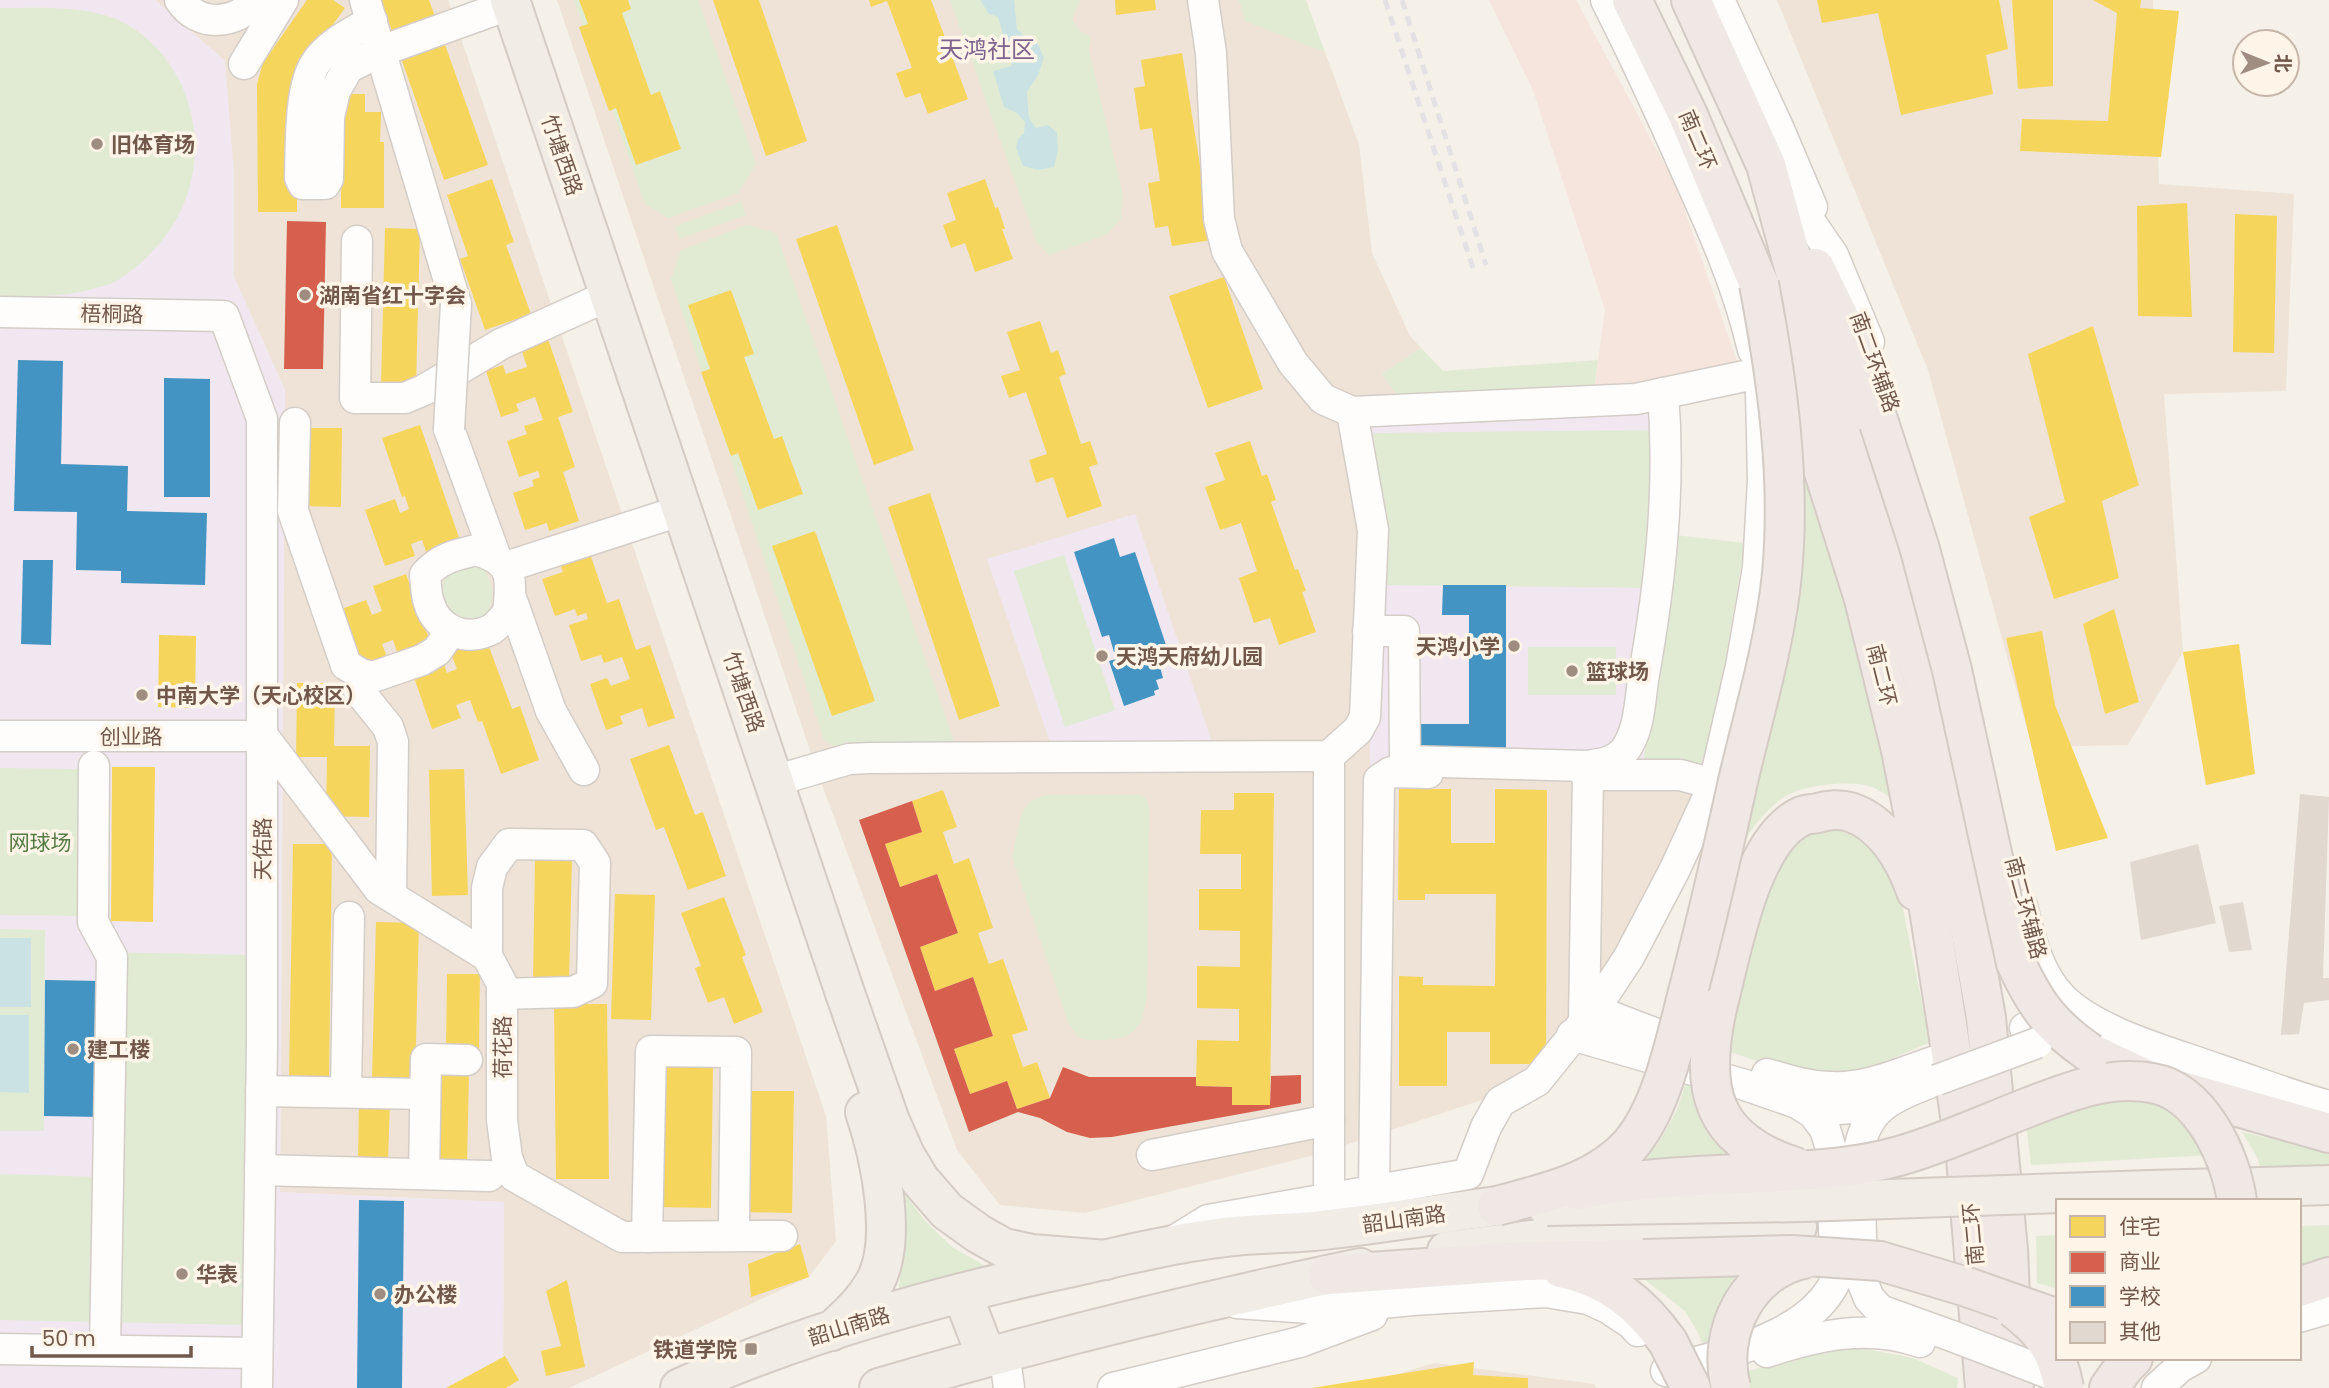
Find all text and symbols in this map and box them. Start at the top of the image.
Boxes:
north arrow [2231,28,2301,98]
district label: 天鸿社区 [939,33,1035,66]
text: 北 [2269,54,2296,73]
street label: 南二环 [1672,105,1724,175]
street label: 竹塘西路 [535,111,589,199]
place label: 旧体育场 [111,130,195,159]
marker: 旧体育场 [89,136,105,152]
place label: 湖南省红十字会 [319,281,466,310]
marker: 湖南省红十字会 [297,287,313,303]
street label: 梧桐路 [80,299,144,329]
street label: 南二环辅路 [1843,308,1907,416]
place label: 天鸿小学 [1416,632,1500,661]
marker: 天鸿小学 [1506,638,1522,654]
street label: 南二环 [1860,641,1904,709]
place label: 天鸿天府幼儿园 [1116,642,1263,671]
street label: 竹塘西路 [717,648,771,736]
marker: 天鸿天府幼儿园 [1094,648,1110,664]
place label: 篮球场 [1586,657,1649,686]
marker: 篮球场 [1564,663,1580,679]
place label: 中南大学（天心校区） [156,681,366,710]
marker: 中南大学（天心校区） [134,687,150,703]
street label: 创业路 [100,722,163,751]
street label: 天佑路 [248,818,277,881]
park label: 网球场 [9,828,72,857]
street label: 南二环辅路 [1998,854,2054,962]
street label: 荷花路 [488,1016,517,1079]
place label: 建工楼 [87,1035,150,1064]
marker: 建工楼 [65,1041,81,1057]
street label: 韶山南路 [1360,1199,1448,1239]
legend [2056,1199,2301,1360]
street label: 南二环 [1956,1201,1990,1267]
text: 住宅 [2119,1212,2161,1241]
text: 商业 [2119,1247,2161,1276]
place label: 华表 [196,1260,238,1289]
marker: 华表 [174,1266,190,1282]
place label: 办公楼 [394,1280,457,1309]
text: 学校 [2119,1282,2161,1311]
marker: 办公楼 [372,1286,388,1302]
street label: 韶山南路 [805,1300,893,1352]
scale bar [32,1314,191,1358]
text: 其他 [2119,1317,2161,1346]
text: 50 m [42,1324,96,1353]
place label: 铁道学院 [653,1335,737,1364]
marker: 铁道学院 [743,1341,759,1357]

